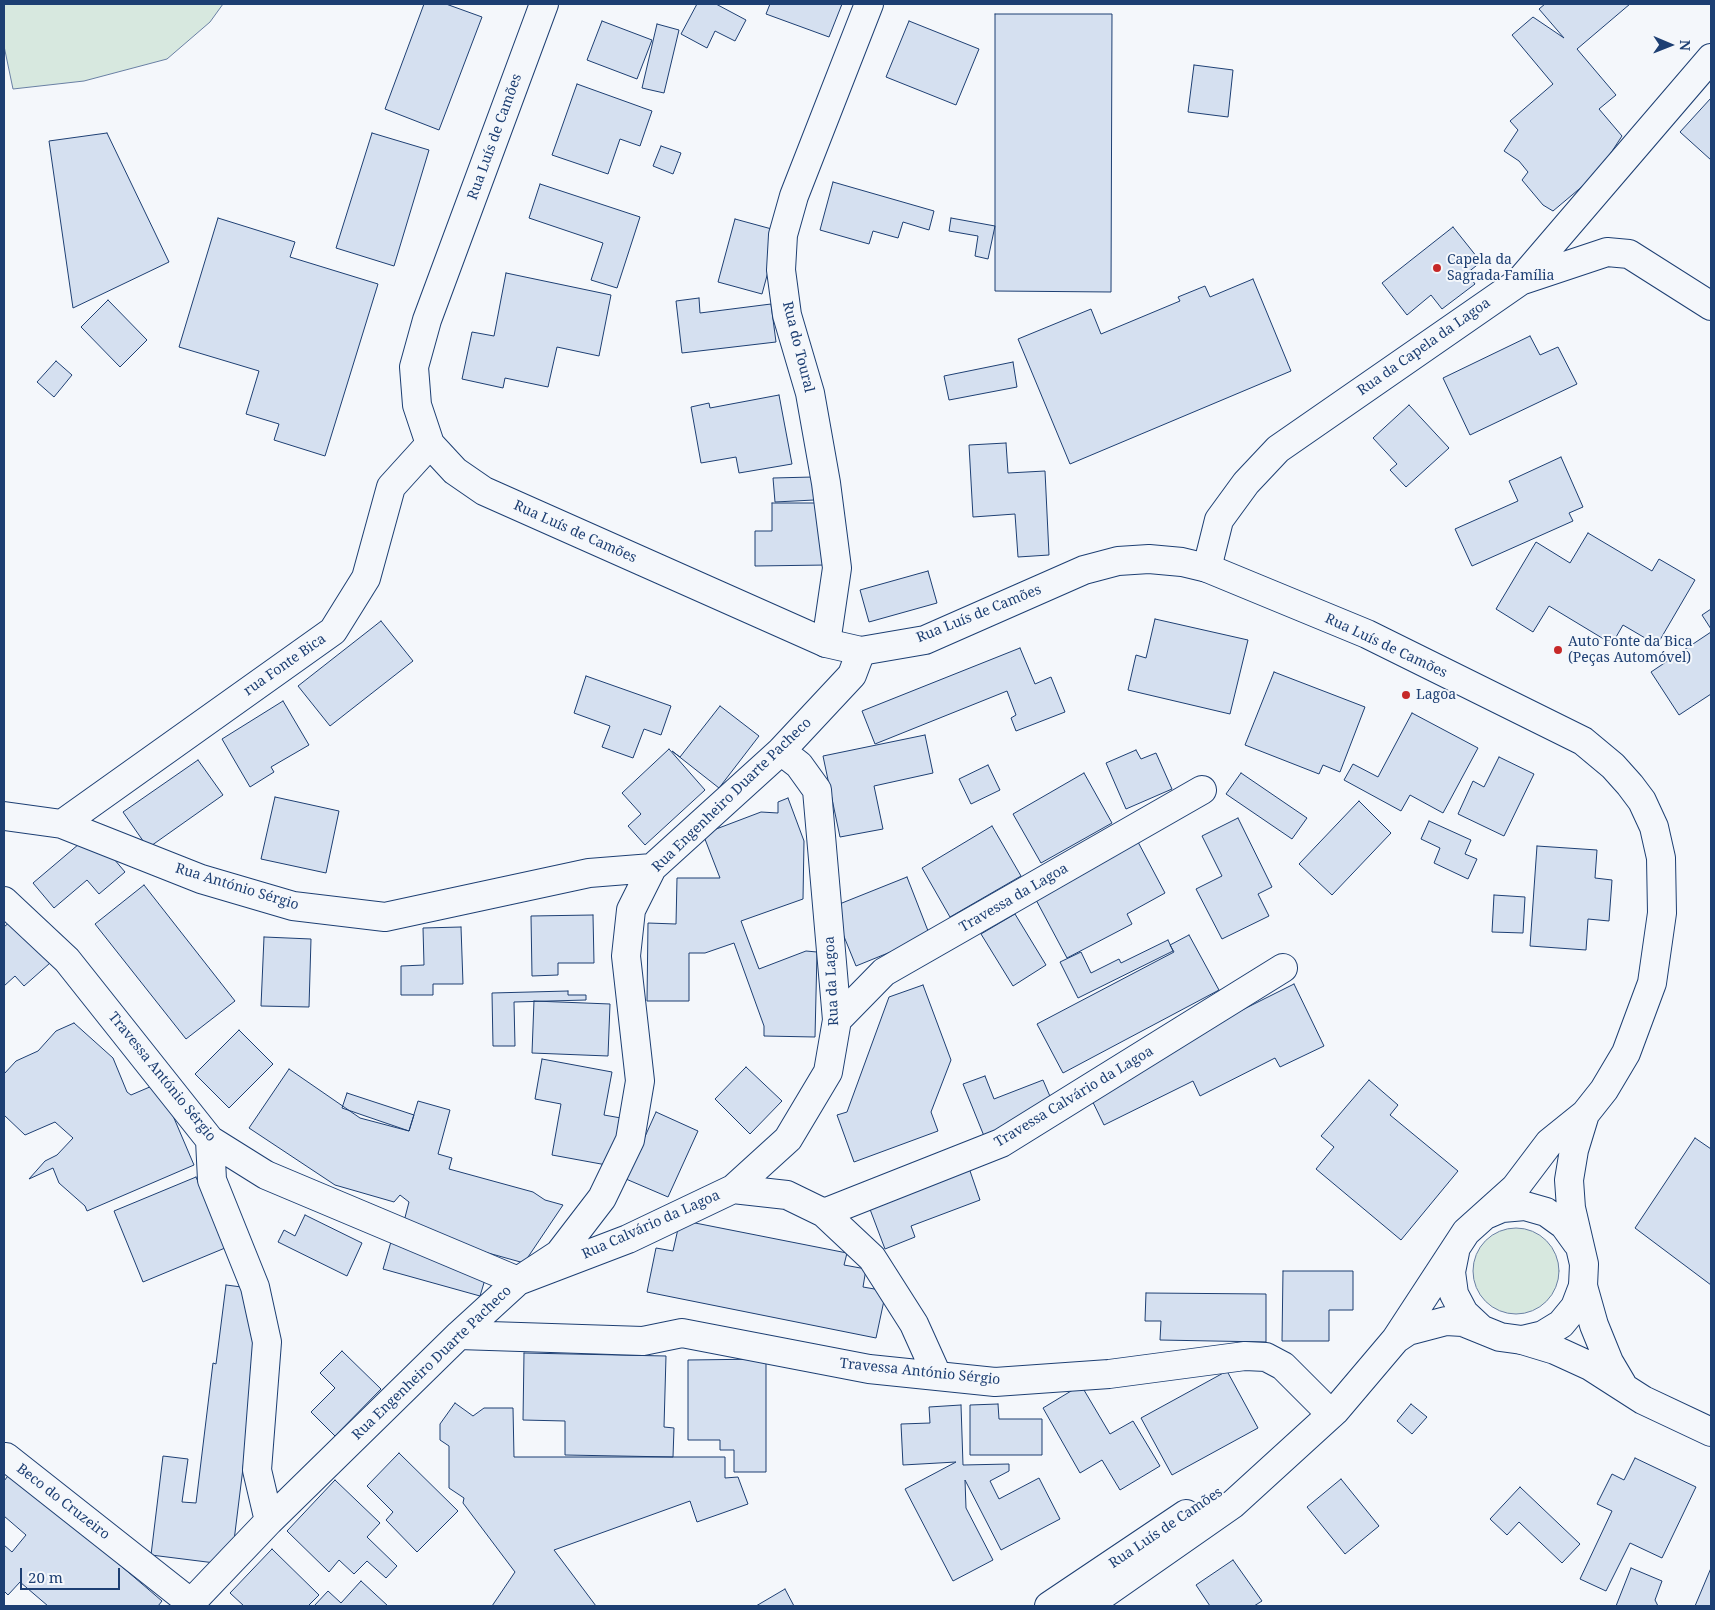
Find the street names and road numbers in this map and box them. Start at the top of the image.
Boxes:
street label: Rua Luís de Camões [464,72,526,202]
street label: Rua da Capela da Lagoa [1354,295,1494,399]
street label: Rua do Toural [779,300,817,394]
street label: Rua Luís de Camões [511,497,639,567]
street label: Rua Luís de Camões [914,581,1044,647]
street label: Rua Luís de Camões [1322,610,1450,682]
street label: rua Fonte Bica [241,631,329,699]
street label: Rua Engenheiro Duarte Pacheco [649,714,815,876]
street label: Rua António Sérgio [173,860,301,914]
street label: Travessa da Lagoa [957,860,1071,936]
street label: Rua da Lagoa [821,936,843,1026]
street label: Travessa António Sérgio [105,1009,219,1145]
street label: Travessa Calvário da Lagoa [992,1043,1156,1151]
street label: Rua Calvário da Lagoa [579,1187,723,1263]
street label: Rua Engenheiro Duarte Pacheco [349,1282,515,1444]
street label: Travessa António Sérgio [839,1355,1001,1389]
street label: Beco do Cruzeiro [13,1460,113,1544]
street label: Rua Luís de Camões [1106,1484,1226,1572]

